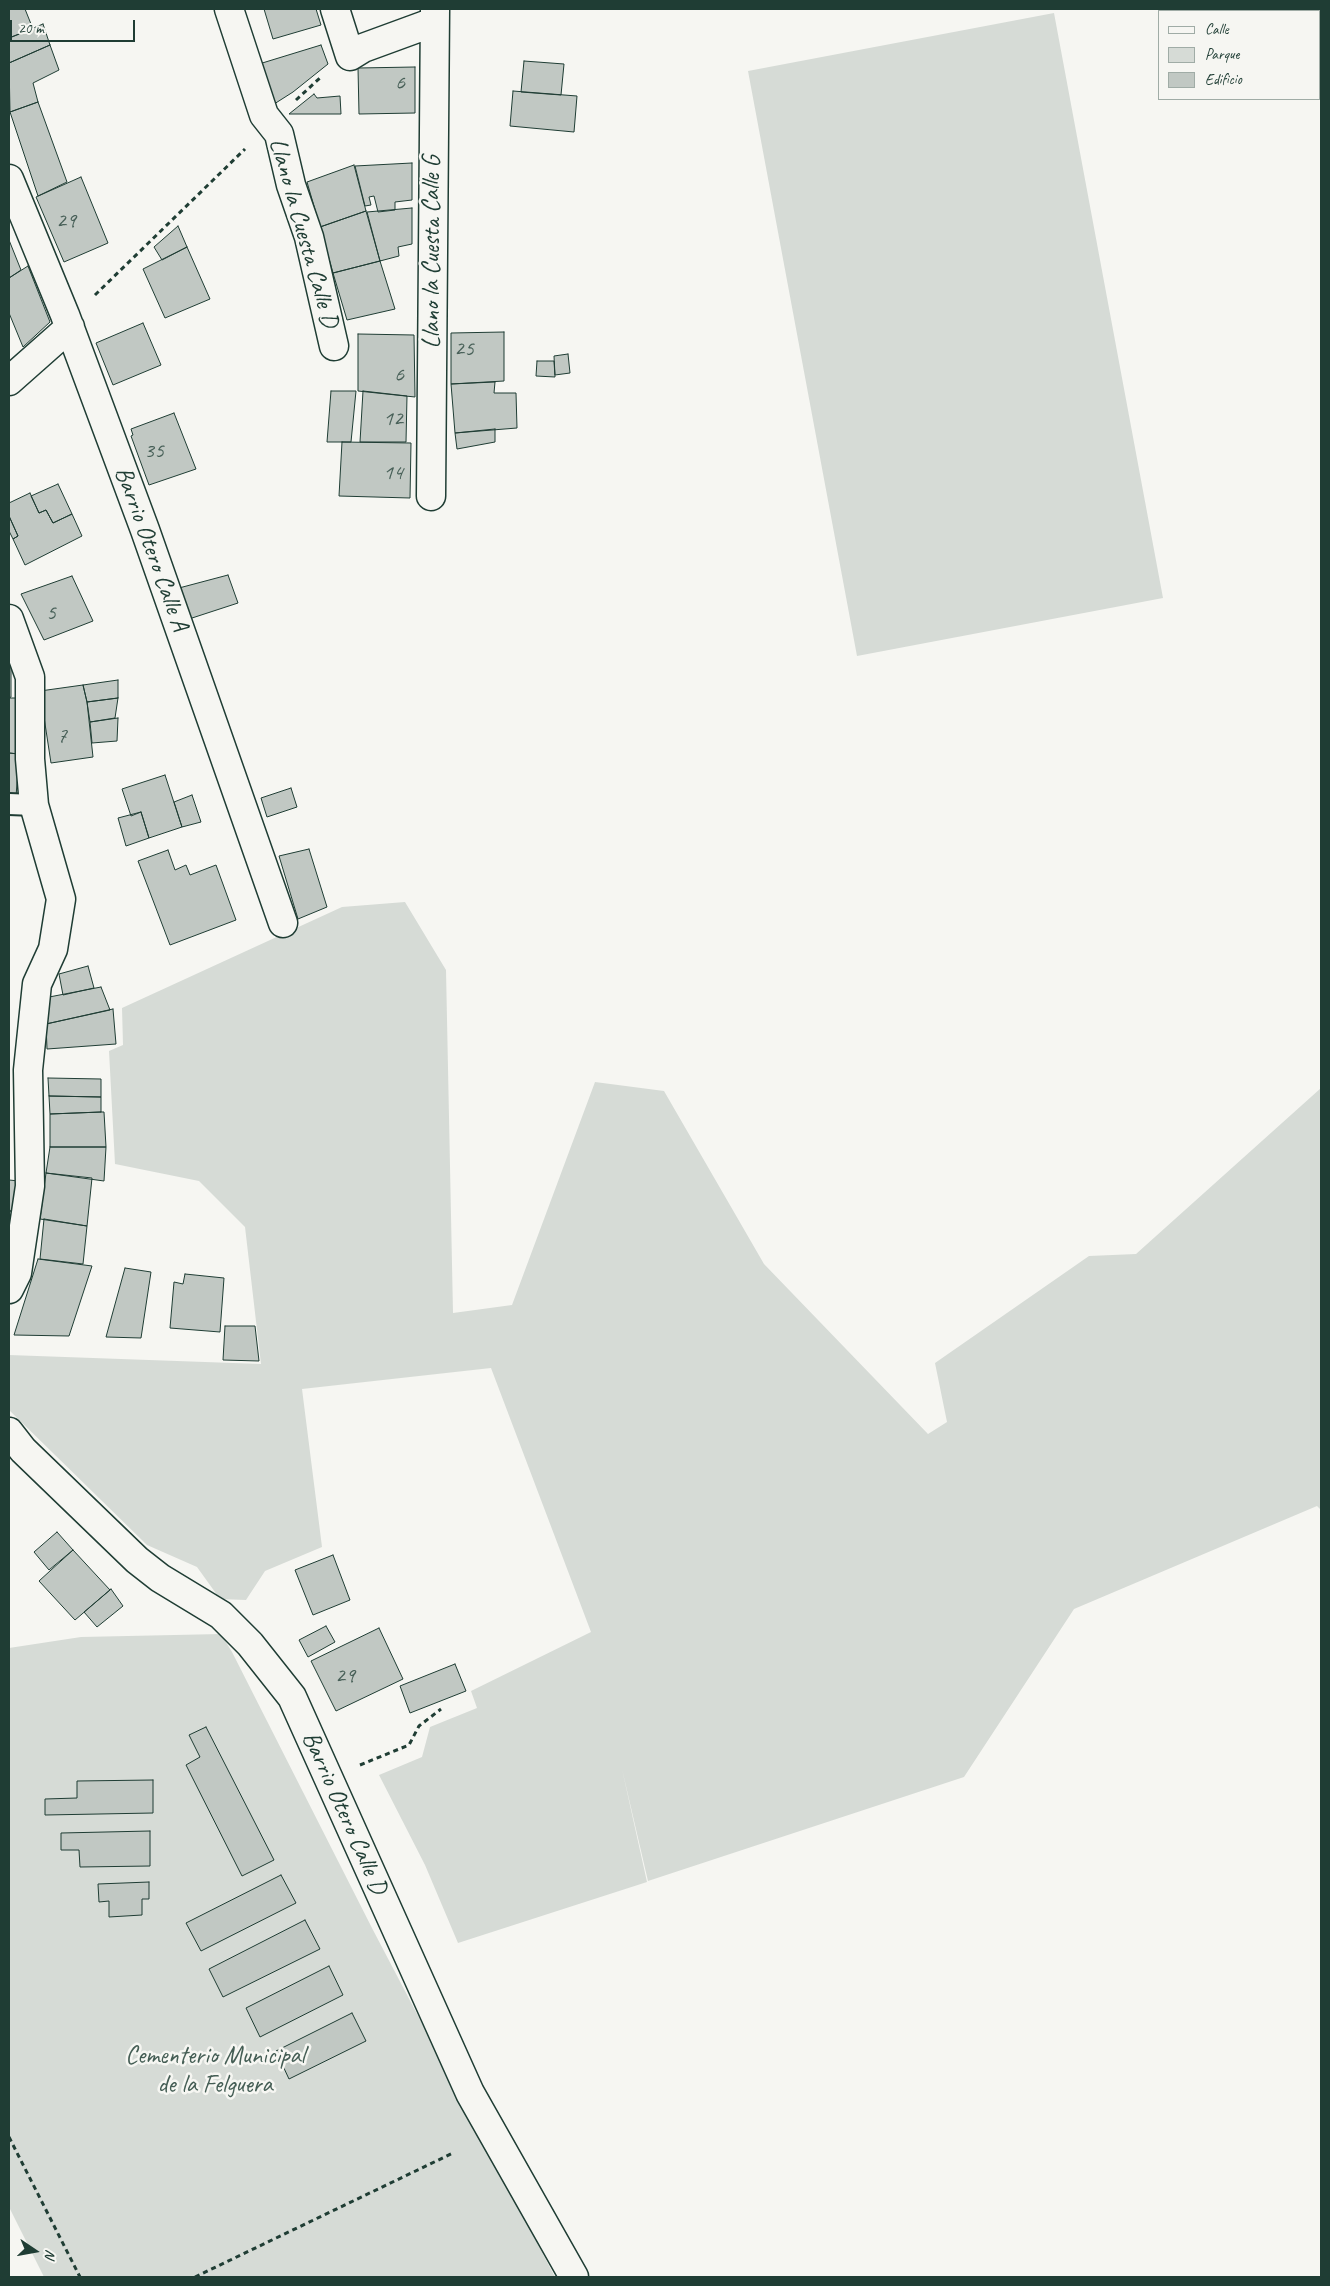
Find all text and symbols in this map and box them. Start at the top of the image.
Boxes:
scale bar [12,10,138,42]
legend [1158,10,1320,100]
text: 20 m [18,19,44,38]
text: Calle [1205,20,1229,39]
text: Parque [1205,45,1239,64]
house number: 6 [395,70,405,96]
text: Edificio [1205,70,1242,89]
street label: Llano la Cuesta Calle D [262,135,344,331]
street label: Llano la Cuesta Calle G [417,156,447,348]
house number: 29 [56,208,76,234]
house number: 25 [454,336,474,362]
house number: 6 [394,362,404,388]
house number: 12 [383,406,403,432]
house number: 35 [144,438,164,464]
house number: 14 [383,460,403,486]
street label: Barrio Otero Calle A [107,463,195,635]
house number: 5 [46,600,56,626]
house number: 7 [57,723,67,749]
house number: 29 [335,1663,355,1689]
street label: Barrio Otero Calle D [295,1727,393,1899]
park label: Cementerio Municipal de la Felguera [125,2041,305,2100]
north arrow [10,2226,60,2276]
text: N [41,2248,59,2260]

